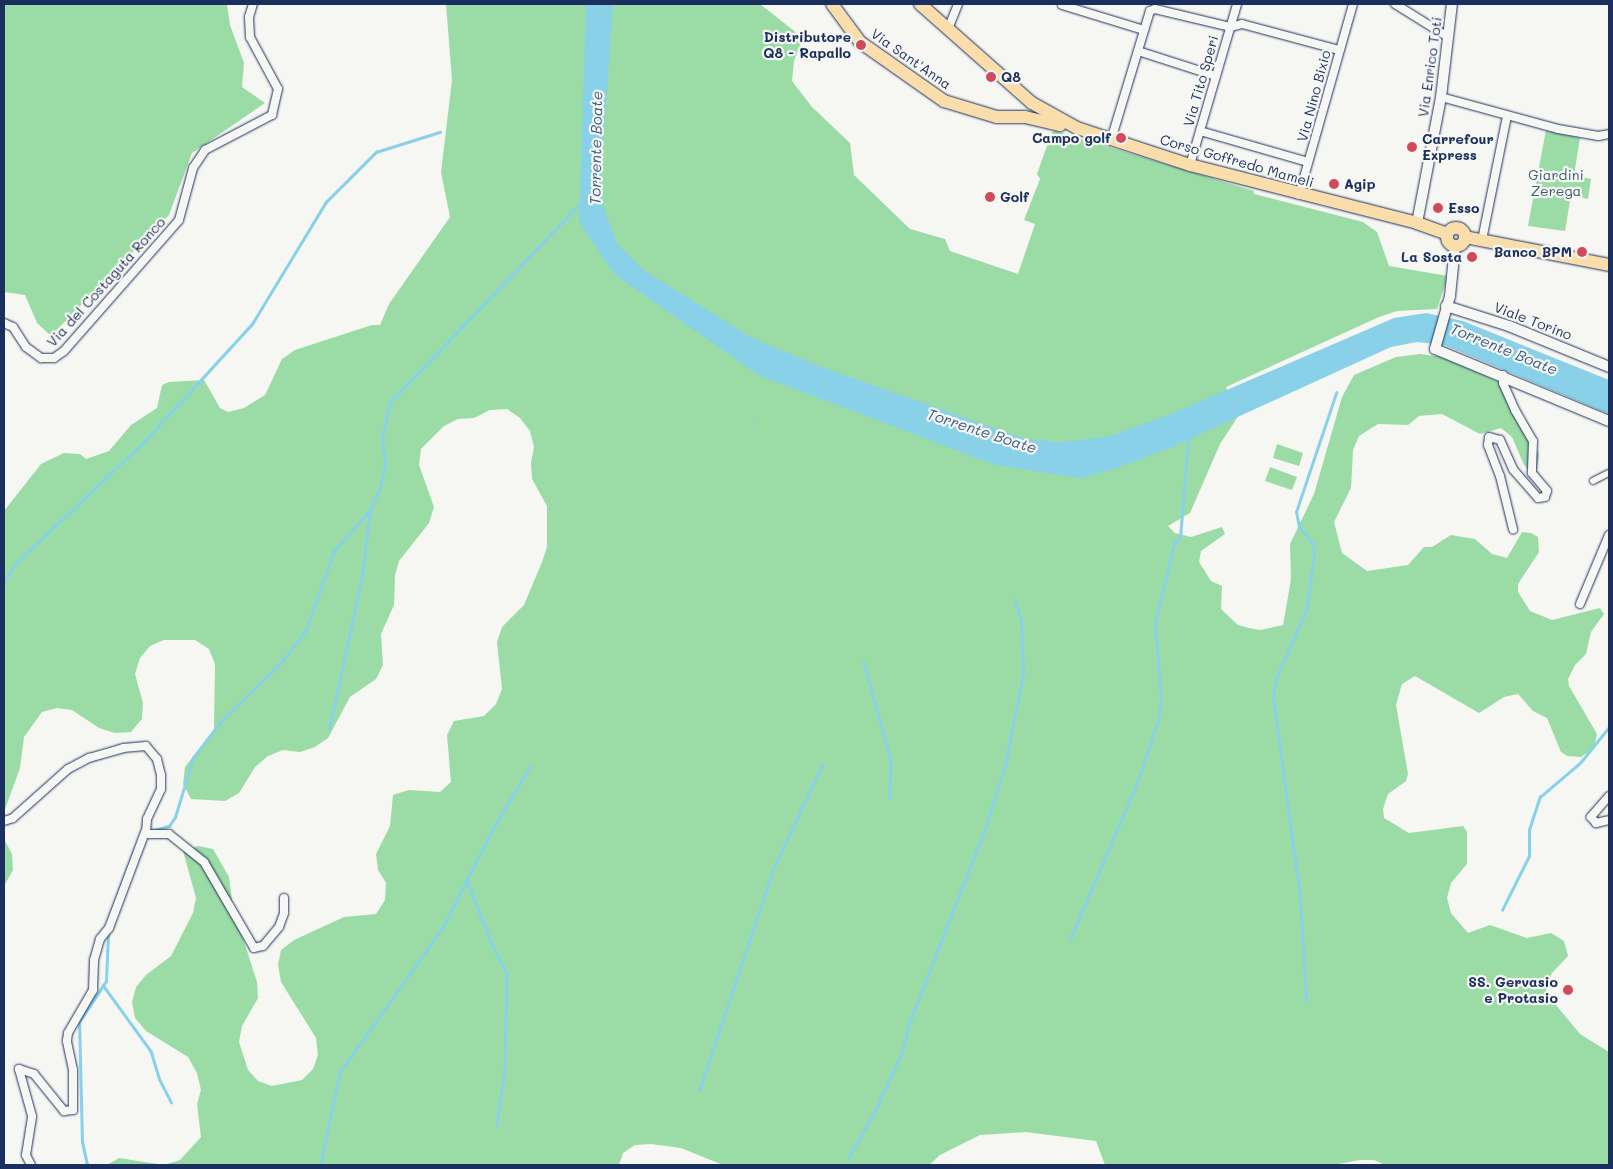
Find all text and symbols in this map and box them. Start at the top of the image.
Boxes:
street label: Via Enrico Toti [1415,16,1445,118]
street label: Via Sant'Anna [868,25,954,93]
place label: Distributore Q8 - Rapallo [763,29,851,62]
street label: Via Tito Speri [1180,34,1222,128]
marker: Distributore Q8 - Rapallo [855,39,867,51]
street label: Via Nino Bixio [1294,48,1334,144]
place label: Q8 [1001,69,1021,85]
marker: Q8 [985,71,997,83]
water label: Torrente Boate [586,91,606,205]
place label: Campo golf [1032,130,1111,146]
street label: Corso Goffredo Mameli [1158,131,1316,191]
place label: Carrefour Express [1422,131,1494,164]
marker: Campo golf [1115,132,1127,144]
marker: Carrefour Express [1406,141,1418,153]
park label: Giardini Zerega [1528,167,1584,200]
place label: Agip [1344,176,1376,192]
marker: Agip [1328,178,1340,190]
place label: Golf [1000,189,1029,205]
marker: Golf [984,191,996,203]
place label: Esso [1448,200,1480,216]
marker: Esso [1432,202,1444,214]
street label: Via del Costaguta Ronco [43,214,169,350]
place label: Banco BPM [1494,244,1572,260]
marker: Banco BPM [1576,246,1588,258]
place label: La Sosta [1401,249,1462,265]
marker: La Sosta [1466,251,1478,263]
street label: Viale Torino [1492,298,1574,344]
water label: Torrente Boate [1448,319,1560,379]
water label: Torrente Boate [925,405,1039,457]
place label: SS. Gervasio e Protasio [1468,974,1558,1006]
marker: SS. Gervasio e Protasio [1562,984,1574,996]

